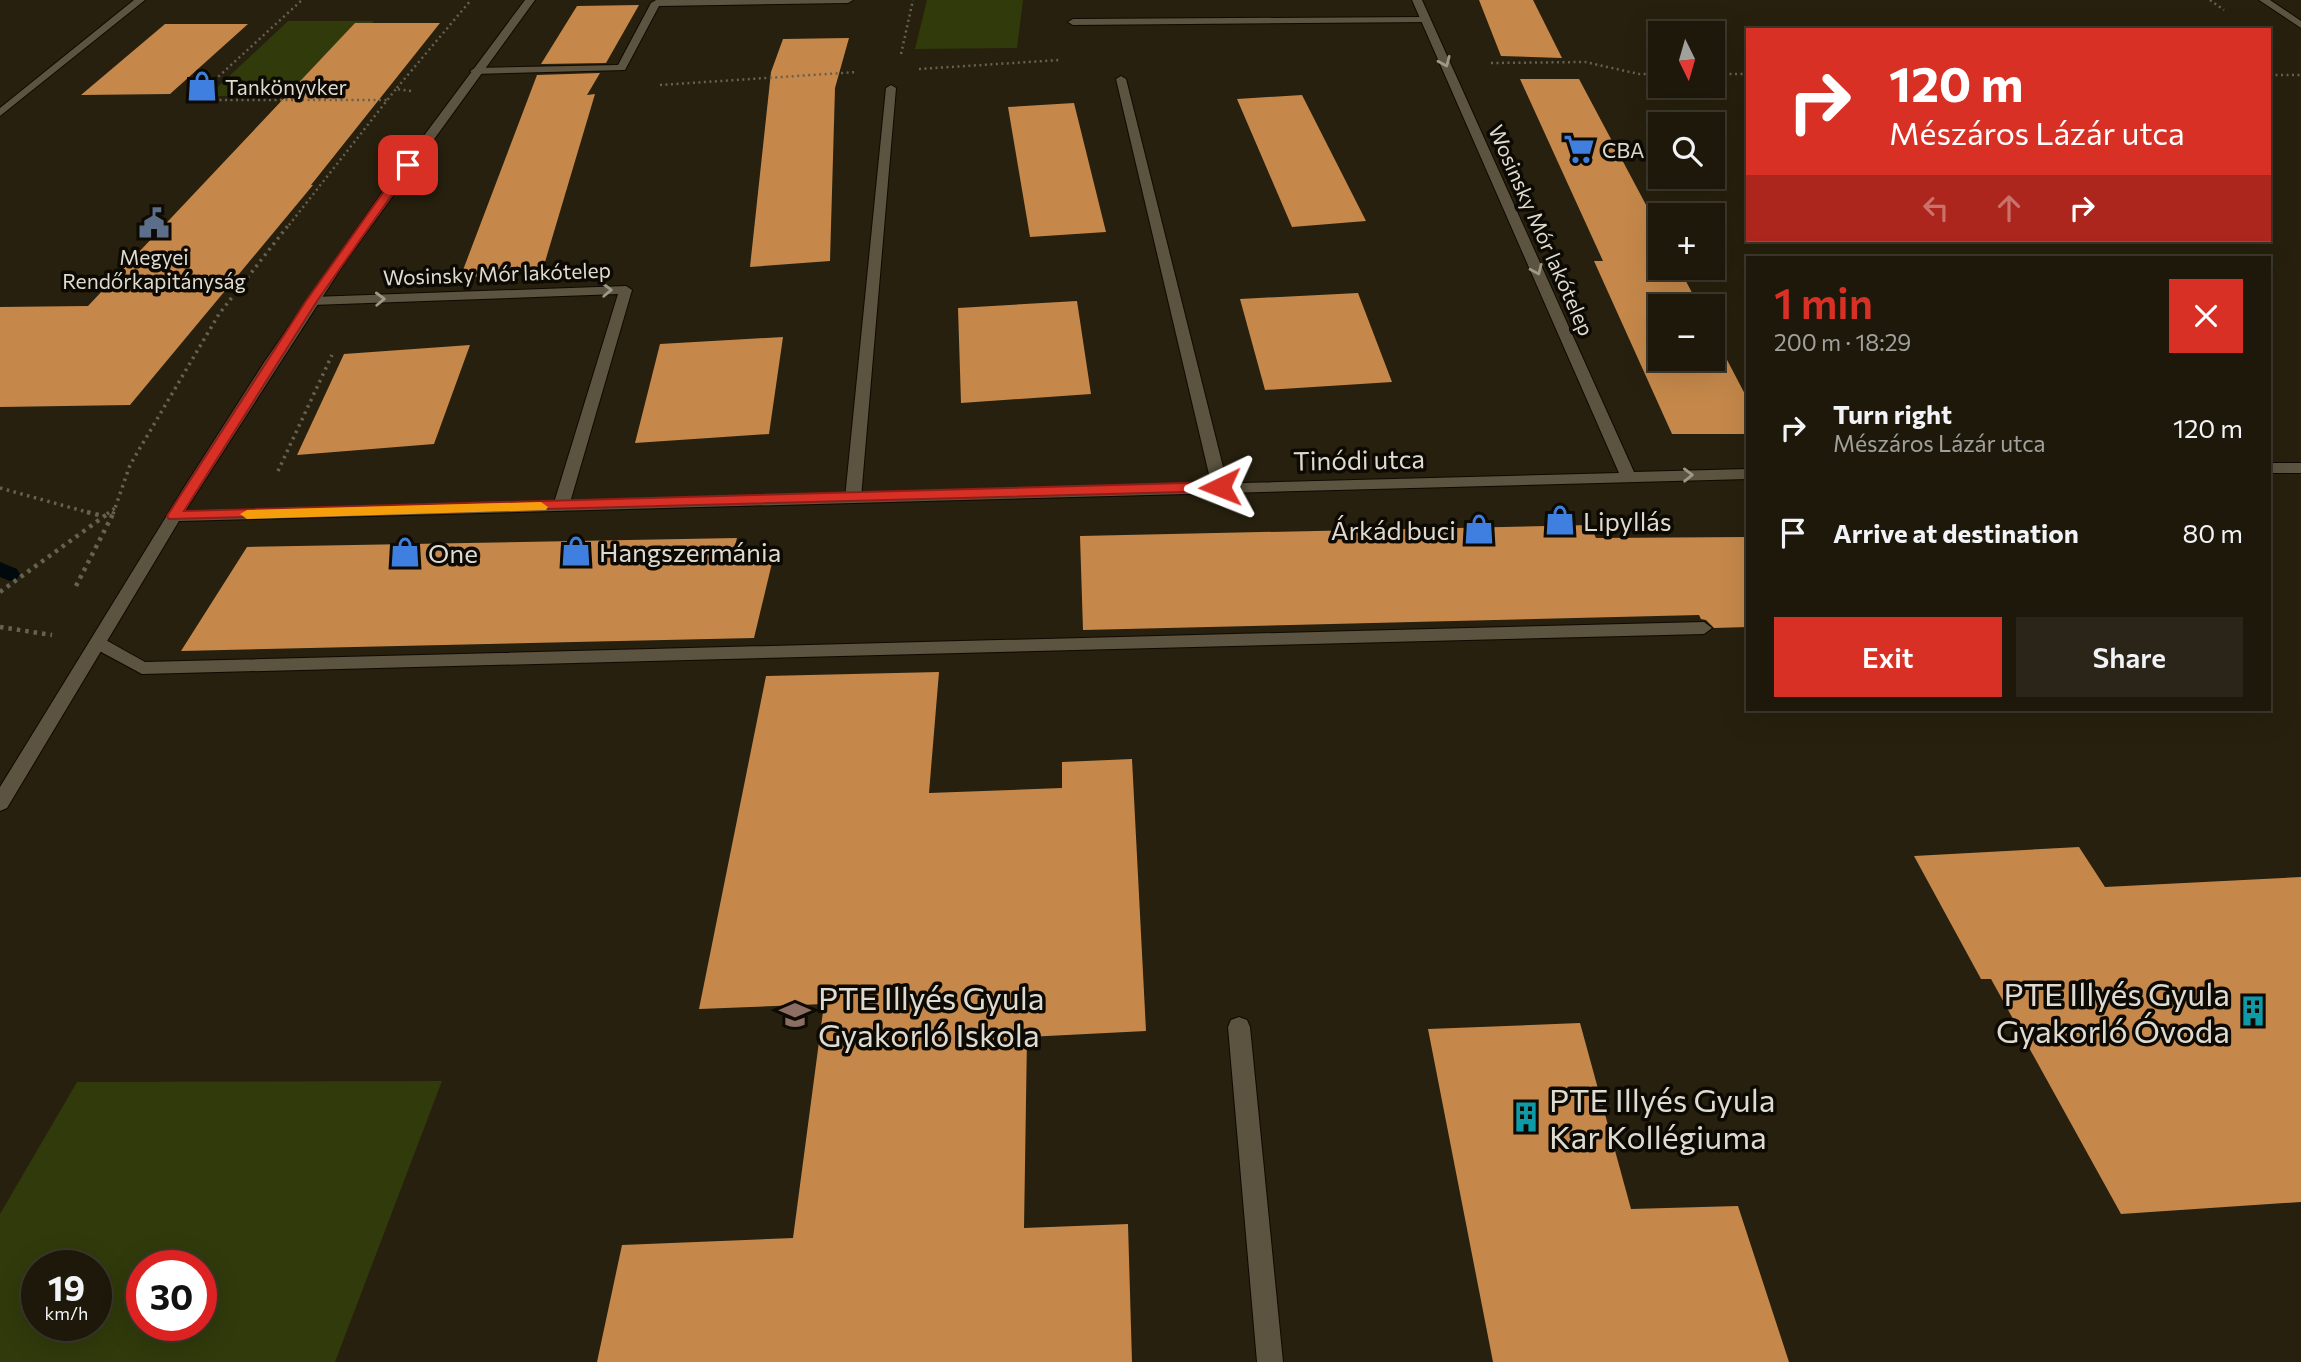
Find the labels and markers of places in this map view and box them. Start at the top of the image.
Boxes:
shop icon: Tankönyvker [185,69,219,103]
place label: Tankönyvker [225,74,347,99]
supermarket icon: CBA [1562,132,1596,166]
pin [378,135,438,195]
place label: CBA [1602,137,1644,162]
public building icon: Megyei Rendőrkapitányság [137,206,171,240]
place label: Megyei Rendőrkapitányság [62,244,246,293]
shop icon: Lipyllás [1543,503,1577,537]
place label: Lipyllás [1583,505,1672,536]
shop icon: Árkád buci [1462,512,1496,546]
place label: Árkád buci [1331,514,1456,545]
shop icon: Hangszermánia [559,534,593,568]
shop icon: One [388,535,422,569]
place label: Hangszermánia [599,536,781,567]
place label: One [428,537,478,568]
place label: PTE Illyés Gyula Gyakorló Óvoda [1996,973,2230,1050]
place label: PTE Illyés Gyula Gyakorló Iskola [818,977,1045,1054]
building icon: PTE Illyés Gyula Gyakorló Óvoda [2236,994,2270,1028]
school or university icon: PTE Illyés Gyula Gyakorló Iskola [778,998,812,1032]
place label: PTE Illyés Gyula Kar Kollégiuma [1549,1079,1776,1156]
building icon: PTE Illyés Gyula Kar Kollégiuma [1509,1100,1543,1134]

